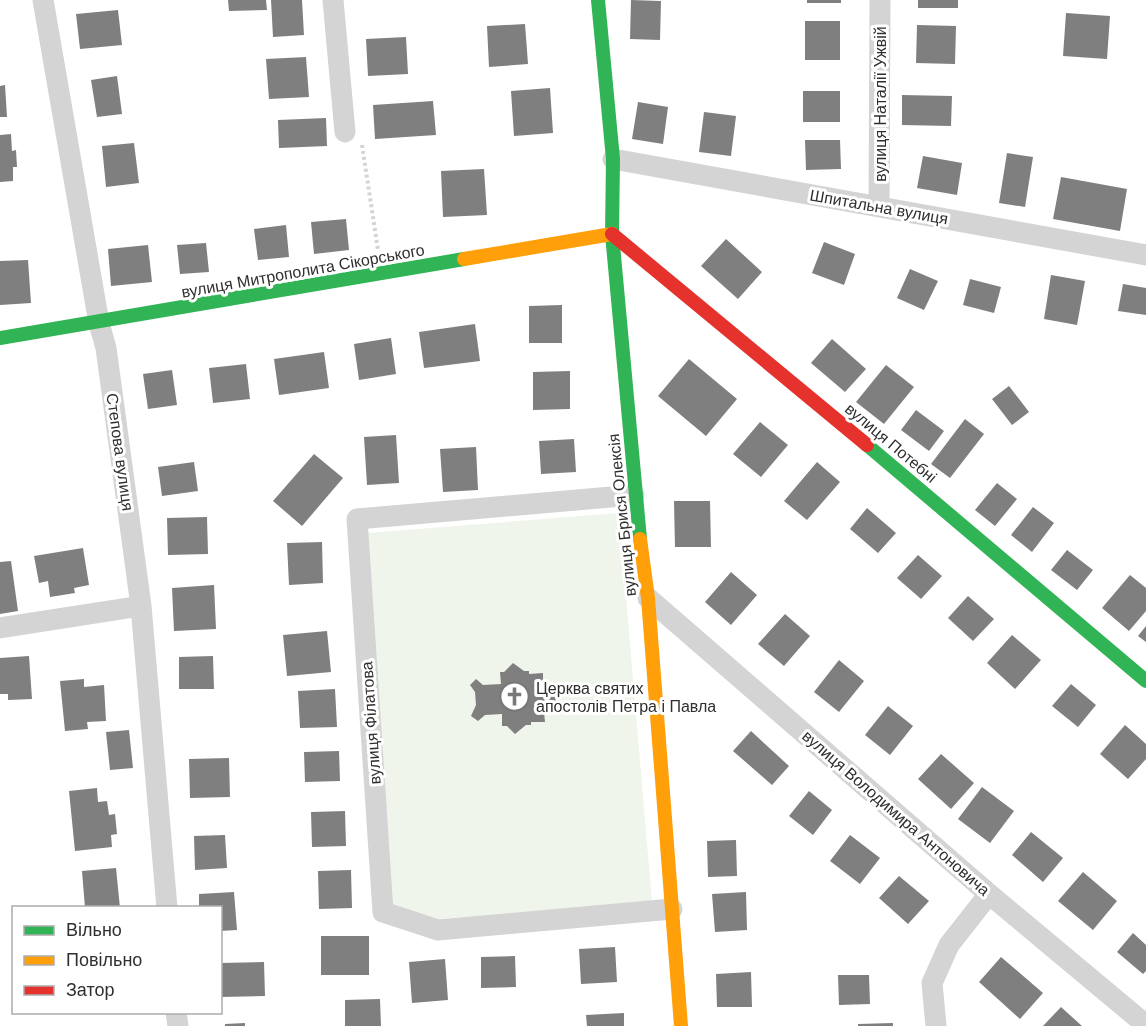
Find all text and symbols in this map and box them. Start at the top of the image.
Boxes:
street label: вулиця Наталії Ужвій [872,26,889,182]
street label: Шпитальна вулиця [809,186,949,228]
street label: вулиця Митрополита Сікорського [180,241,426,301]
street label: Степова вулиця [103,392,137,512]
street label: вулиця Потебні [842,400,940,486]
street label: вулиця Брися Олексія [605,433,639,597]
street label: вулиця Філатова [358,661,384,785]
place label: Церква святих апостолів Петра і Павла [536,680,716,715]
church icon: Церква святих апостолів Петра і Павла [499,681,531,713]
street label: вулиця Володимира Антоновича [799,727,993,899]
legend [12,906,222,1014]
text: Вільно [66,920,122,940]
text: Повільно [66,950,142,970]
text: Затор [66,980,115,1000]

